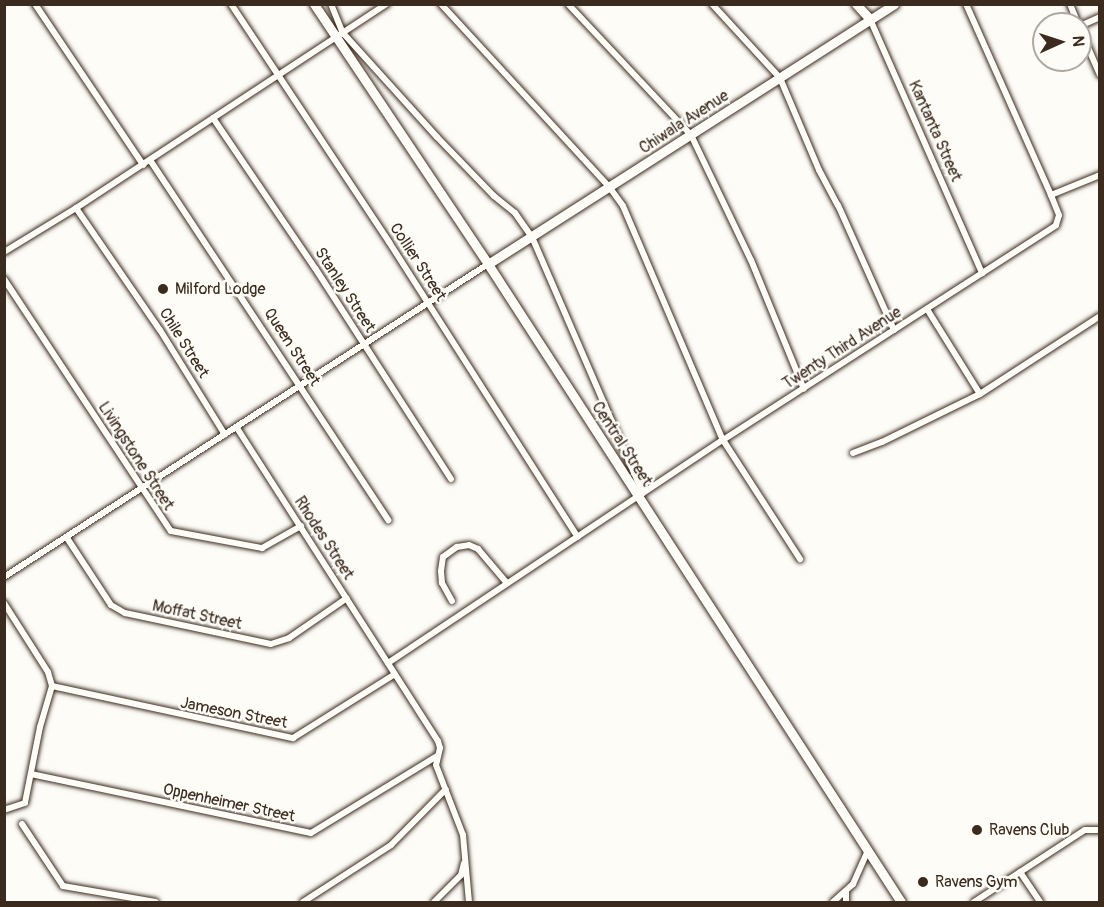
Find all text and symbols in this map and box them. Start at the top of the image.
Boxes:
north arrow [1032,12,1092,72]
text: N [1068,35,1088,47]
street label: Kantanta Street [904,78,966,184]
street label: Chiwala Avenue [636,86,732,158]
street label: Collier Street [386,219,450,305]
street label: Stanley Street [310,244,380,336]
place label: Milford Lodge [175,279,265,299]
marker: Milford Lodge [156,282,170,296]
street label: Twenty Third Avenue [779,302,905,394]
street label: Chile Street [155,304,213,382]
street label: Queen Street [260,304,324,390]
street label: Livingstone Street [94,398,178,514]
street label: Central Street [588,398,656,490]
street label: Rhodes Street [290,493,358,583]
street label: Moffat Street [151,596,243,634]
street label: Jameson Street [179,693,289,733]
street label: Oppenheimer Street [161,780,297,826]
place label: Ravens Club [989,820,1069,840]
marker: Ravens Club [970,823,984,837]
place label: Ravens Gym [935,872,1017,892]
marker: Ravens Gym [916,875,930,889]

